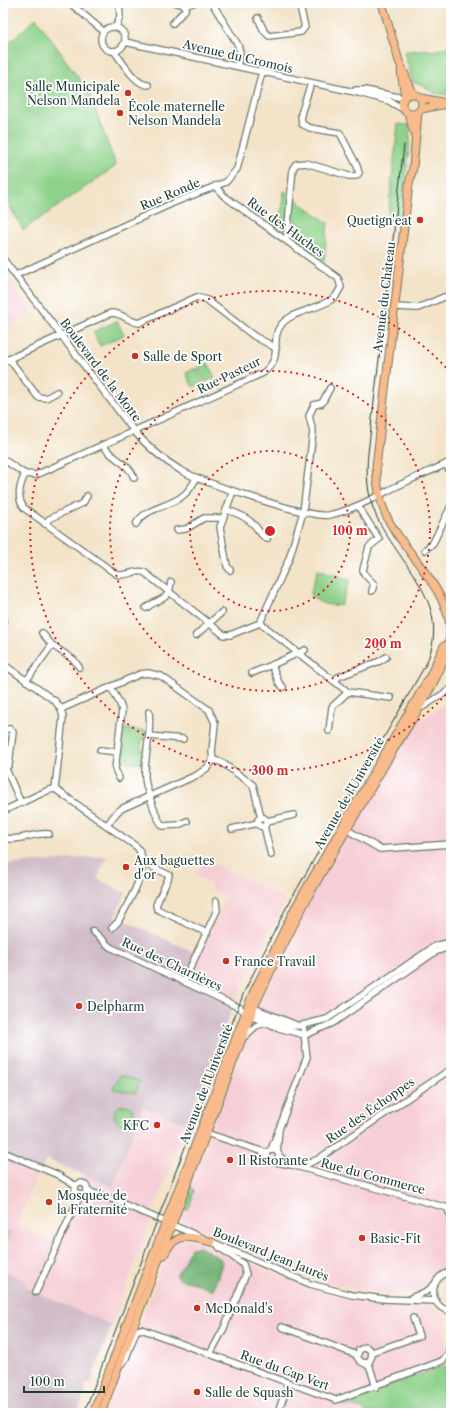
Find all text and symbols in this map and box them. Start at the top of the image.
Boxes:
street label: Avenue du Cromois [180,36,295,76]
place label: Salle Municipale Nelson Mandela [25,79,121,108]
marker: Salle Municipale Nelson Mandela [123,88,133,98]
place label: École maternelle Nelson Mandela [128,98,225,128]
marker: École maternelle Nelson Mandela [115,108,125,118]
street label: Rue Ronde [138,175,202,213]
street label: Rue des Huches [244,194,328,260]
place label: Quetign'eat [347,213,413,228]
marker: Quetign'eat [415,215,425,225]
street label: Avenue du Château [370,240,398,354]
street label: Boulevard de la Motte [57,315,145,425]
place label: Salle de Sport [143,349,223,364]
marker: Salle de Sport [130,351,140,361]
street label: Rue Pasteur [195,353,263,397]
text: 100 m [332,523,368,538]
centre of rings [263,524,277,538]
text: 200 m [364,636,402,651]
street label: Avenue de l'Université [310,734,387,853]
text: 300 m [251,763,289,778]
place label: Aux baguettes d'or [133,853,215,882]
marker: Aux baguettes d'or [121,862,131,872]
street label: Rue des Charrières [119,934,225,994]
place label: France Travail [234,954,316,969]
marker: France Travail [221,956,231,966]
place label: Delpharm [87,999,144,1014]
marker: Delpharm [74,1001,84,1011]
street label: Avenue de l'Université [176,1022,236,1147]
street label: Rue des Échoppes [322,1073,417,1146]
place label: KFC [123,1118,149,1133]
marker: KFC [152,1120,162,1130]
place label: Il Ristorante [238,1153,309,1168]
marker: Il Ristorante [225,1155,235,1165]
street label: Rue du Commerce [319,1155,427,1197]
place label: Mosquée de la Fraternité [57,1188,127,1217]
marker: Mosquée de la Fraternité [44,1197,54,1207]
street label: Boulevard Jean Jaurès [211,1224,331,1284]
place label: Basic-Fit [370,1231,422,1246]
marker: Basic-Fit [357,1233,367,1243]
place label: McDonald's [205,1301,273,1316]
marker: McDonald's [192,1303,202,1313]
street label: Rue du Cap Vert [239,1347,332,1393]
scale bar [24,1368,104,1394]
text: 100 m [30,1374,65,1389]
place label: Salle de Squash [205,1385,294,1400]
marker: Salle de Squash [192,1387,202,1397]

